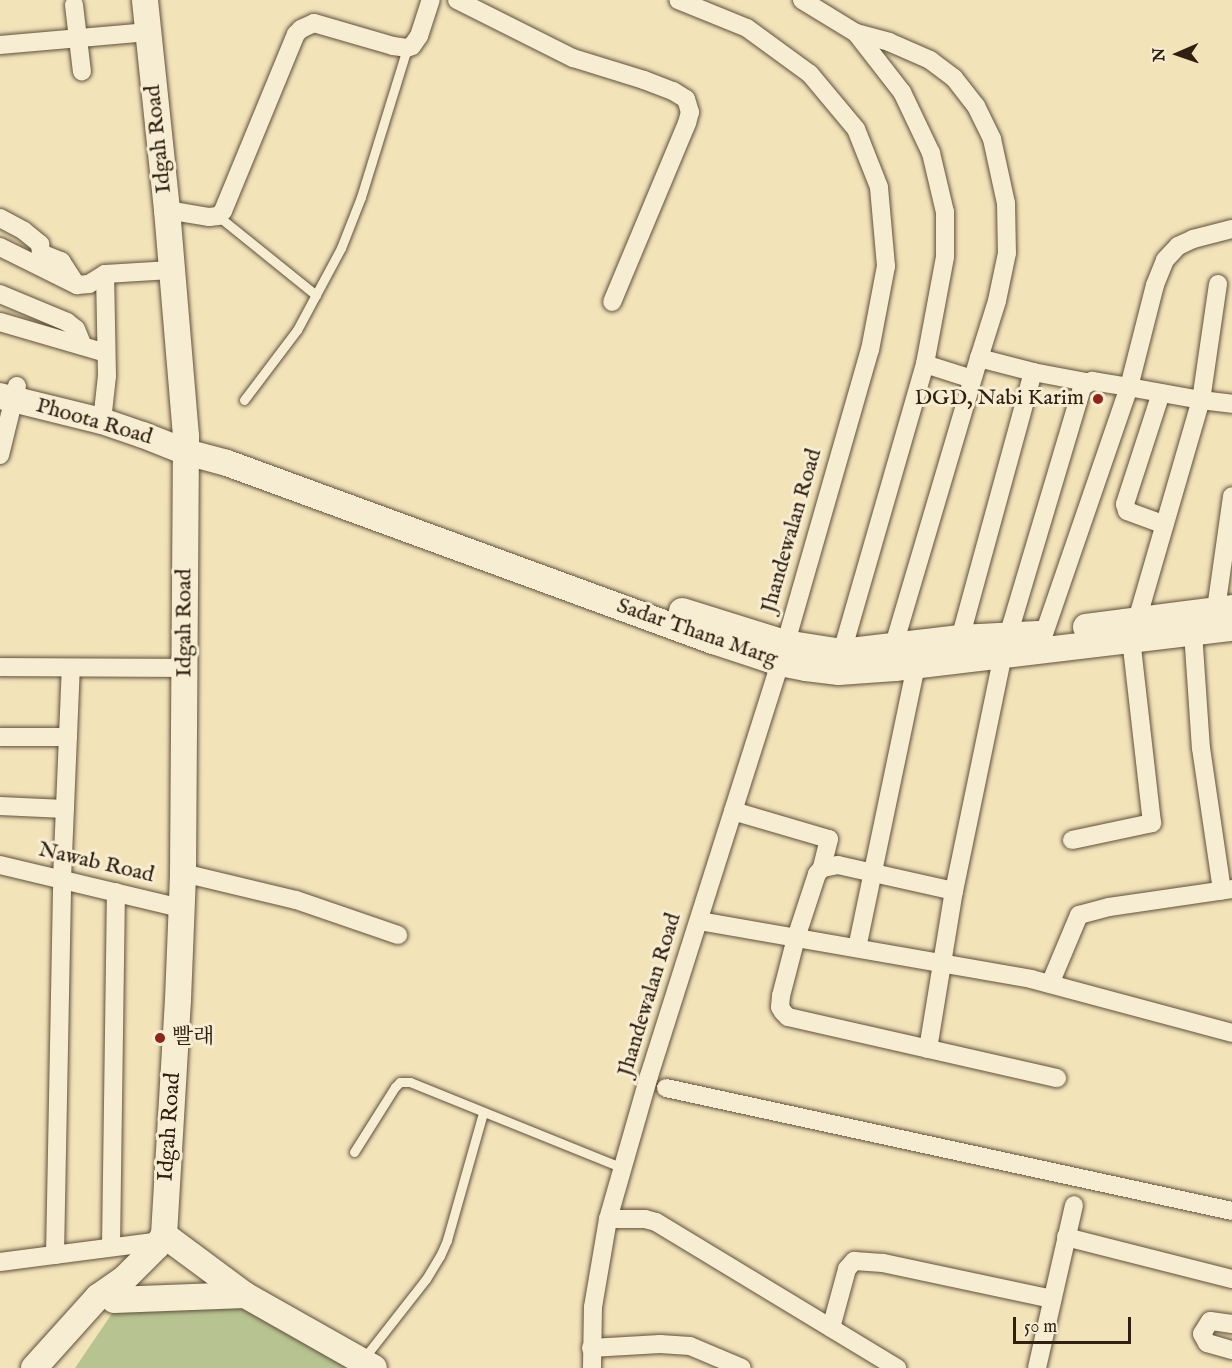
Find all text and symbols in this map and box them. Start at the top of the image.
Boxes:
north arrow [1148,24,1208,84]
text: N [1150,47,1170,62]
street label: Idgah Road [140,84,178,194]
place label: DGD, Nabi Karim [914,386,1084,412]
marker: DGD, Nabi Karim [1089,390,1107,408]
street label: Phoota Road [33,393,155,451]
street label: Jhandewalan Road [756,446,828,616]
street label: Idgah Road [172,569,198,677]
street label: Sadar Thana Marg [613,593,781,673]
street label: Nawab Road [36,837,156,889]
street label: Jhandewalan Road [613,910,687,1080]
place label: 빨래 [172,1025,215,1051]
marker: 빨래 [153,1031,167,1045]
street label: Idgah Road [153,1072,187,1182]
scale bar [1016,1305,1134,1343]
text: 50 m [1024,1316,1057,1339]

